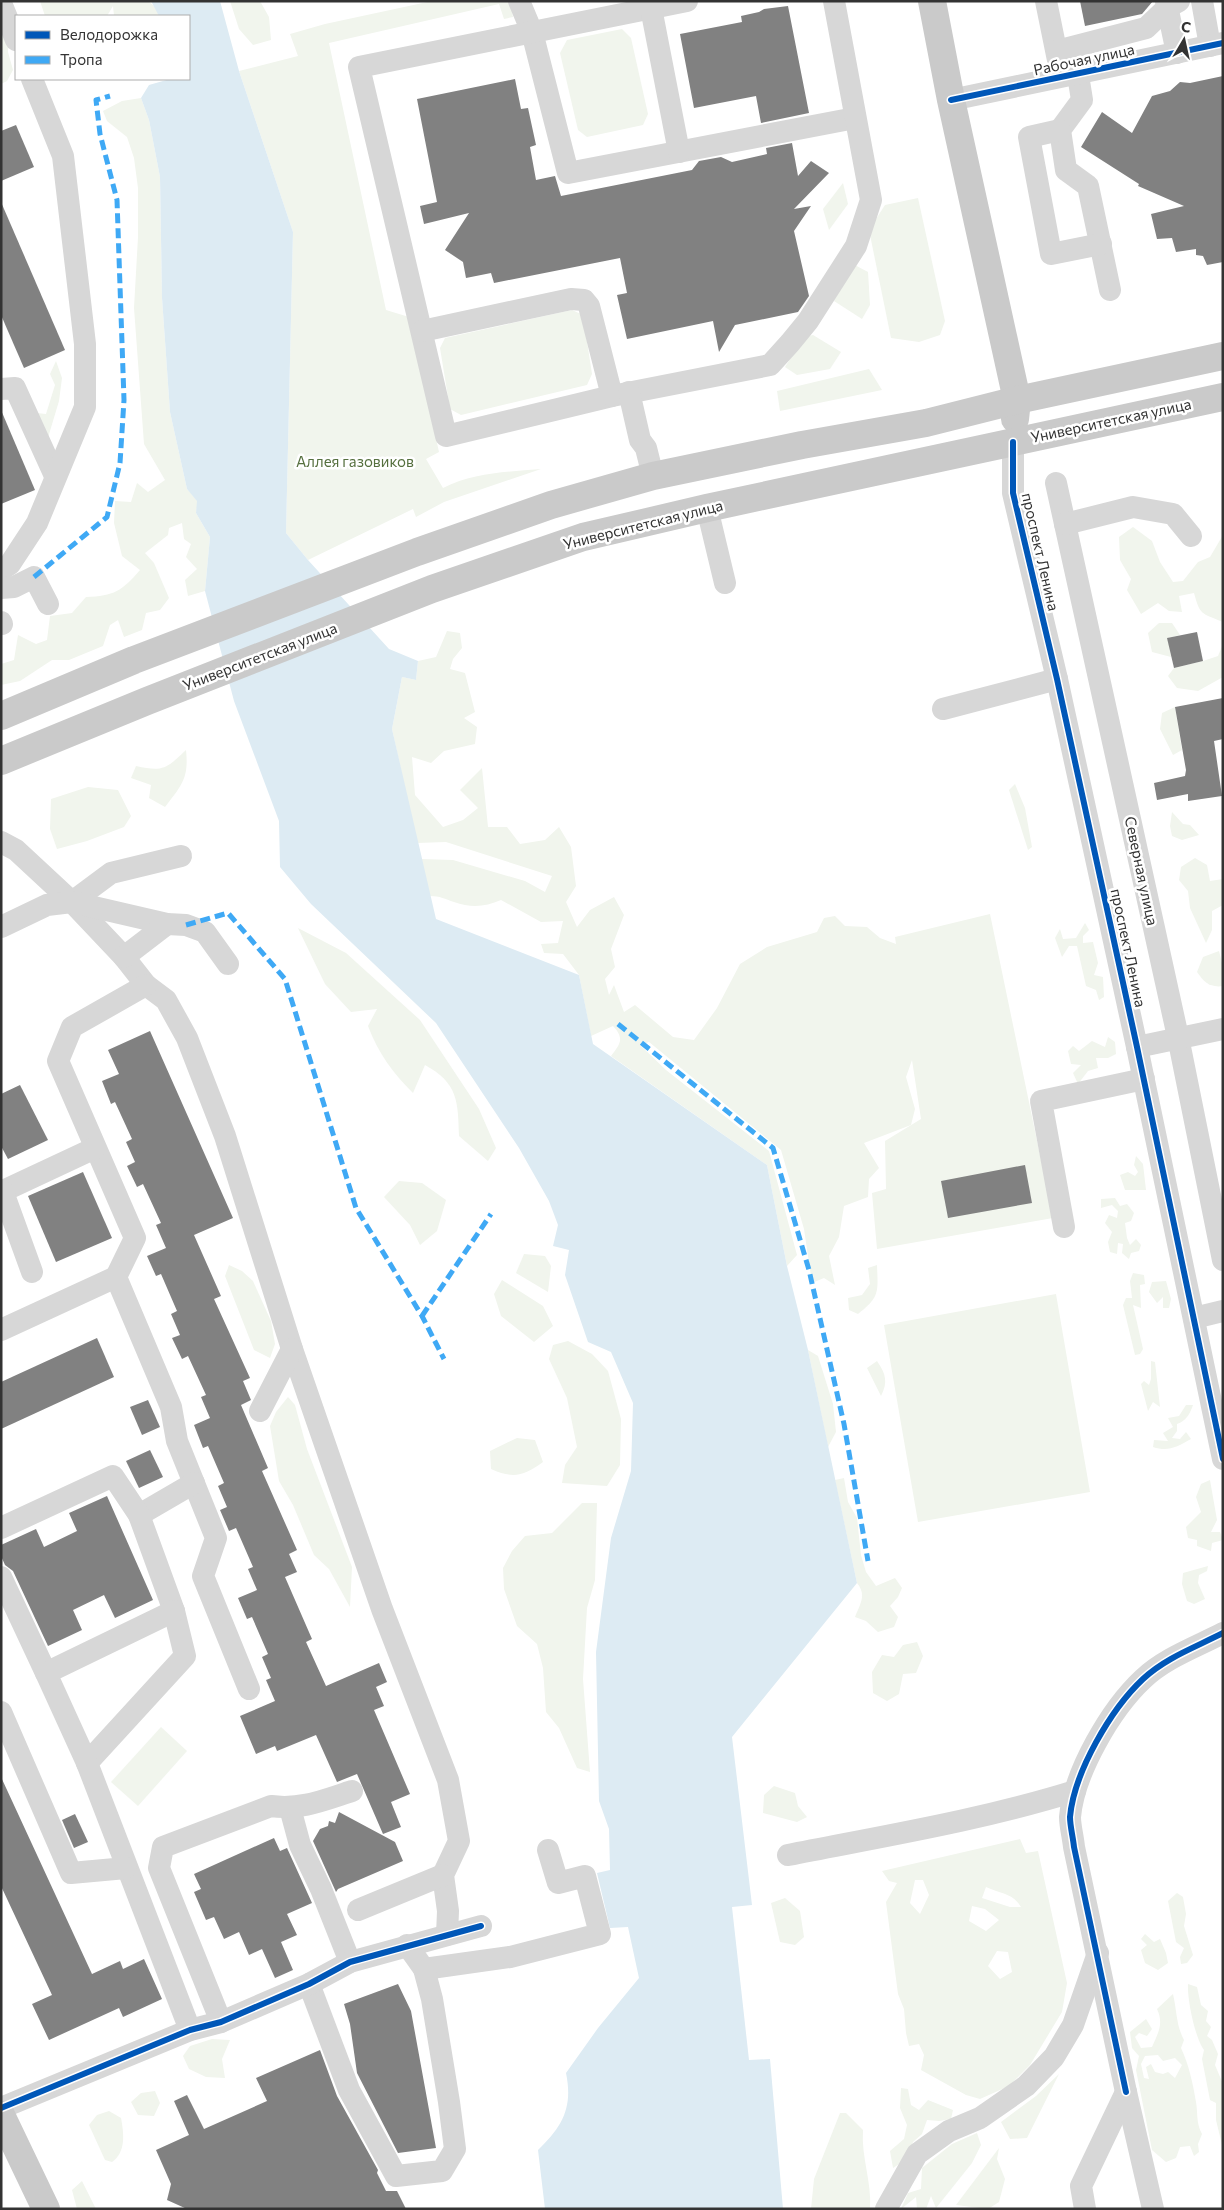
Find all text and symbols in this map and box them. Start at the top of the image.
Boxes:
legend [15,15,190,80]
north arrow [1159,15,1209,65]
text: С [1180,18,1192,36]
text: Велодорожка [60,25,158,43]
street label: Рабочая улица [1032,40,1136,79]
text: Тропа [60,50,102,68]
street label: Университетская улица [1029,394,1193,446]
park label: Аллея газовиков [296,452,414,470]
street label: проспект Ленина [1019,491,1063,613]
street label: Университетская улица [561,495,724,553]
street label: Университетская улица [180,618,339,694]
street label: Северная улица [1122,815,1162,927]
street label: проспект Ленина [1108,887,1150,1009]

